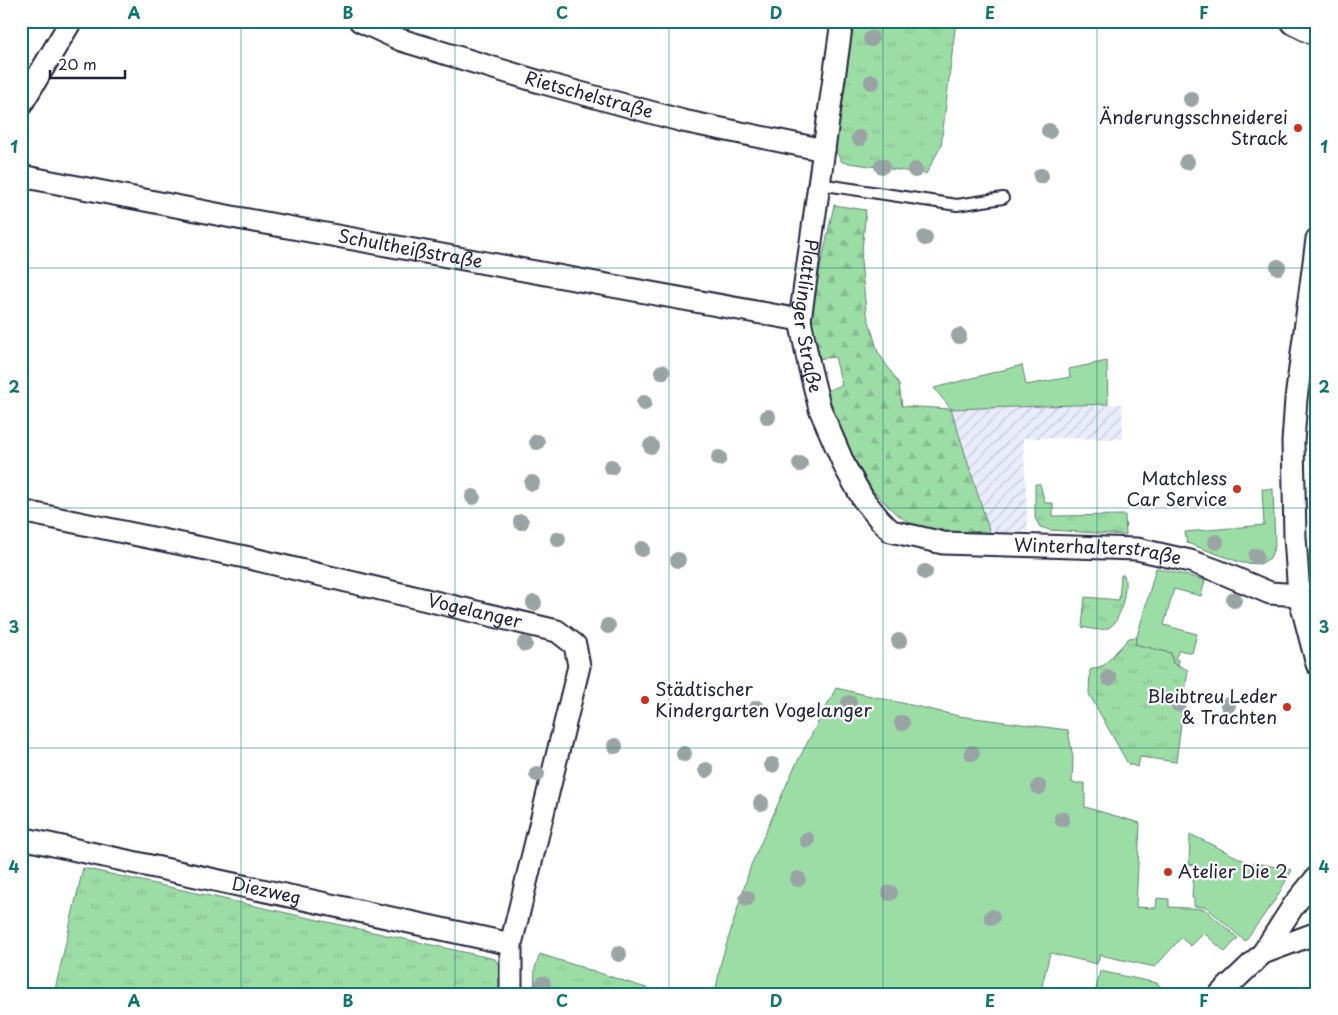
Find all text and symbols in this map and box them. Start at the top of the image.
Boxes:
text: A [128,0,141,24]
text: B [343,0,354,24]
text: C [556,0,568,24]
text: D [770,0,782,24]
text: E [985,0,995,24]
text: F [1199,0,1209,24]
scale bar [50,48,125,80]
text: 20 m [58,52,97,75]
street label: Rietschelstraße [522,63,656,124]
place label: Änderungsschneiderei Strack [1099,103,1288,151]
marker: Änderungsschneiderei Strack [1292,122,1304,134]
text: 1 [10,134,18,158]
text: 1 [1320,134,1328,158]
street label: Schultheißstraße [336,221,485,274]
street label: Plattlinger Straße [788,237,830,395]
text: 2 [8,374,20,398]
text: 2 [1318,374,1330,398]
place label: Matchless Car Service [1127,464,1227,512]
marker: Matchless Car Service [1231,483,1243,495]
street label: Winterhalterstraße [1013,530,1184,571]
street label: Vogelanger [425,586,526,634]
text: 3 [9,614,19,638]
text: 3 [1319,614,1329,638]
place label: Städtischer Kindergarten Vogelanger [655,675,872,723]
place label: Bleibtreu Leder & Trachten [1147,682,1278,730]
marker: Städtischer Kindergarten Vogelanger [639,694,651,706]
marker: Bleibtreu Leder & Trachten [1281,701,1293,713]
text: 4 [9,854,20,878]
text: 4 [1319,854,1330,878]
place label: Atelier Die 2 [1178,857,1288,884]
marker: Atelier Die 2 [1162,866,1174,878]
street label: Diezweg [229,869,304,910]
text: A [128,988,141,1012]
text: B [343,988,354,1012]
text: C [556,988,568,1012]
text: D [770,988,782,1012]
text: E [985,988,995,1012]
text: F [1199,988,1209,1012]

